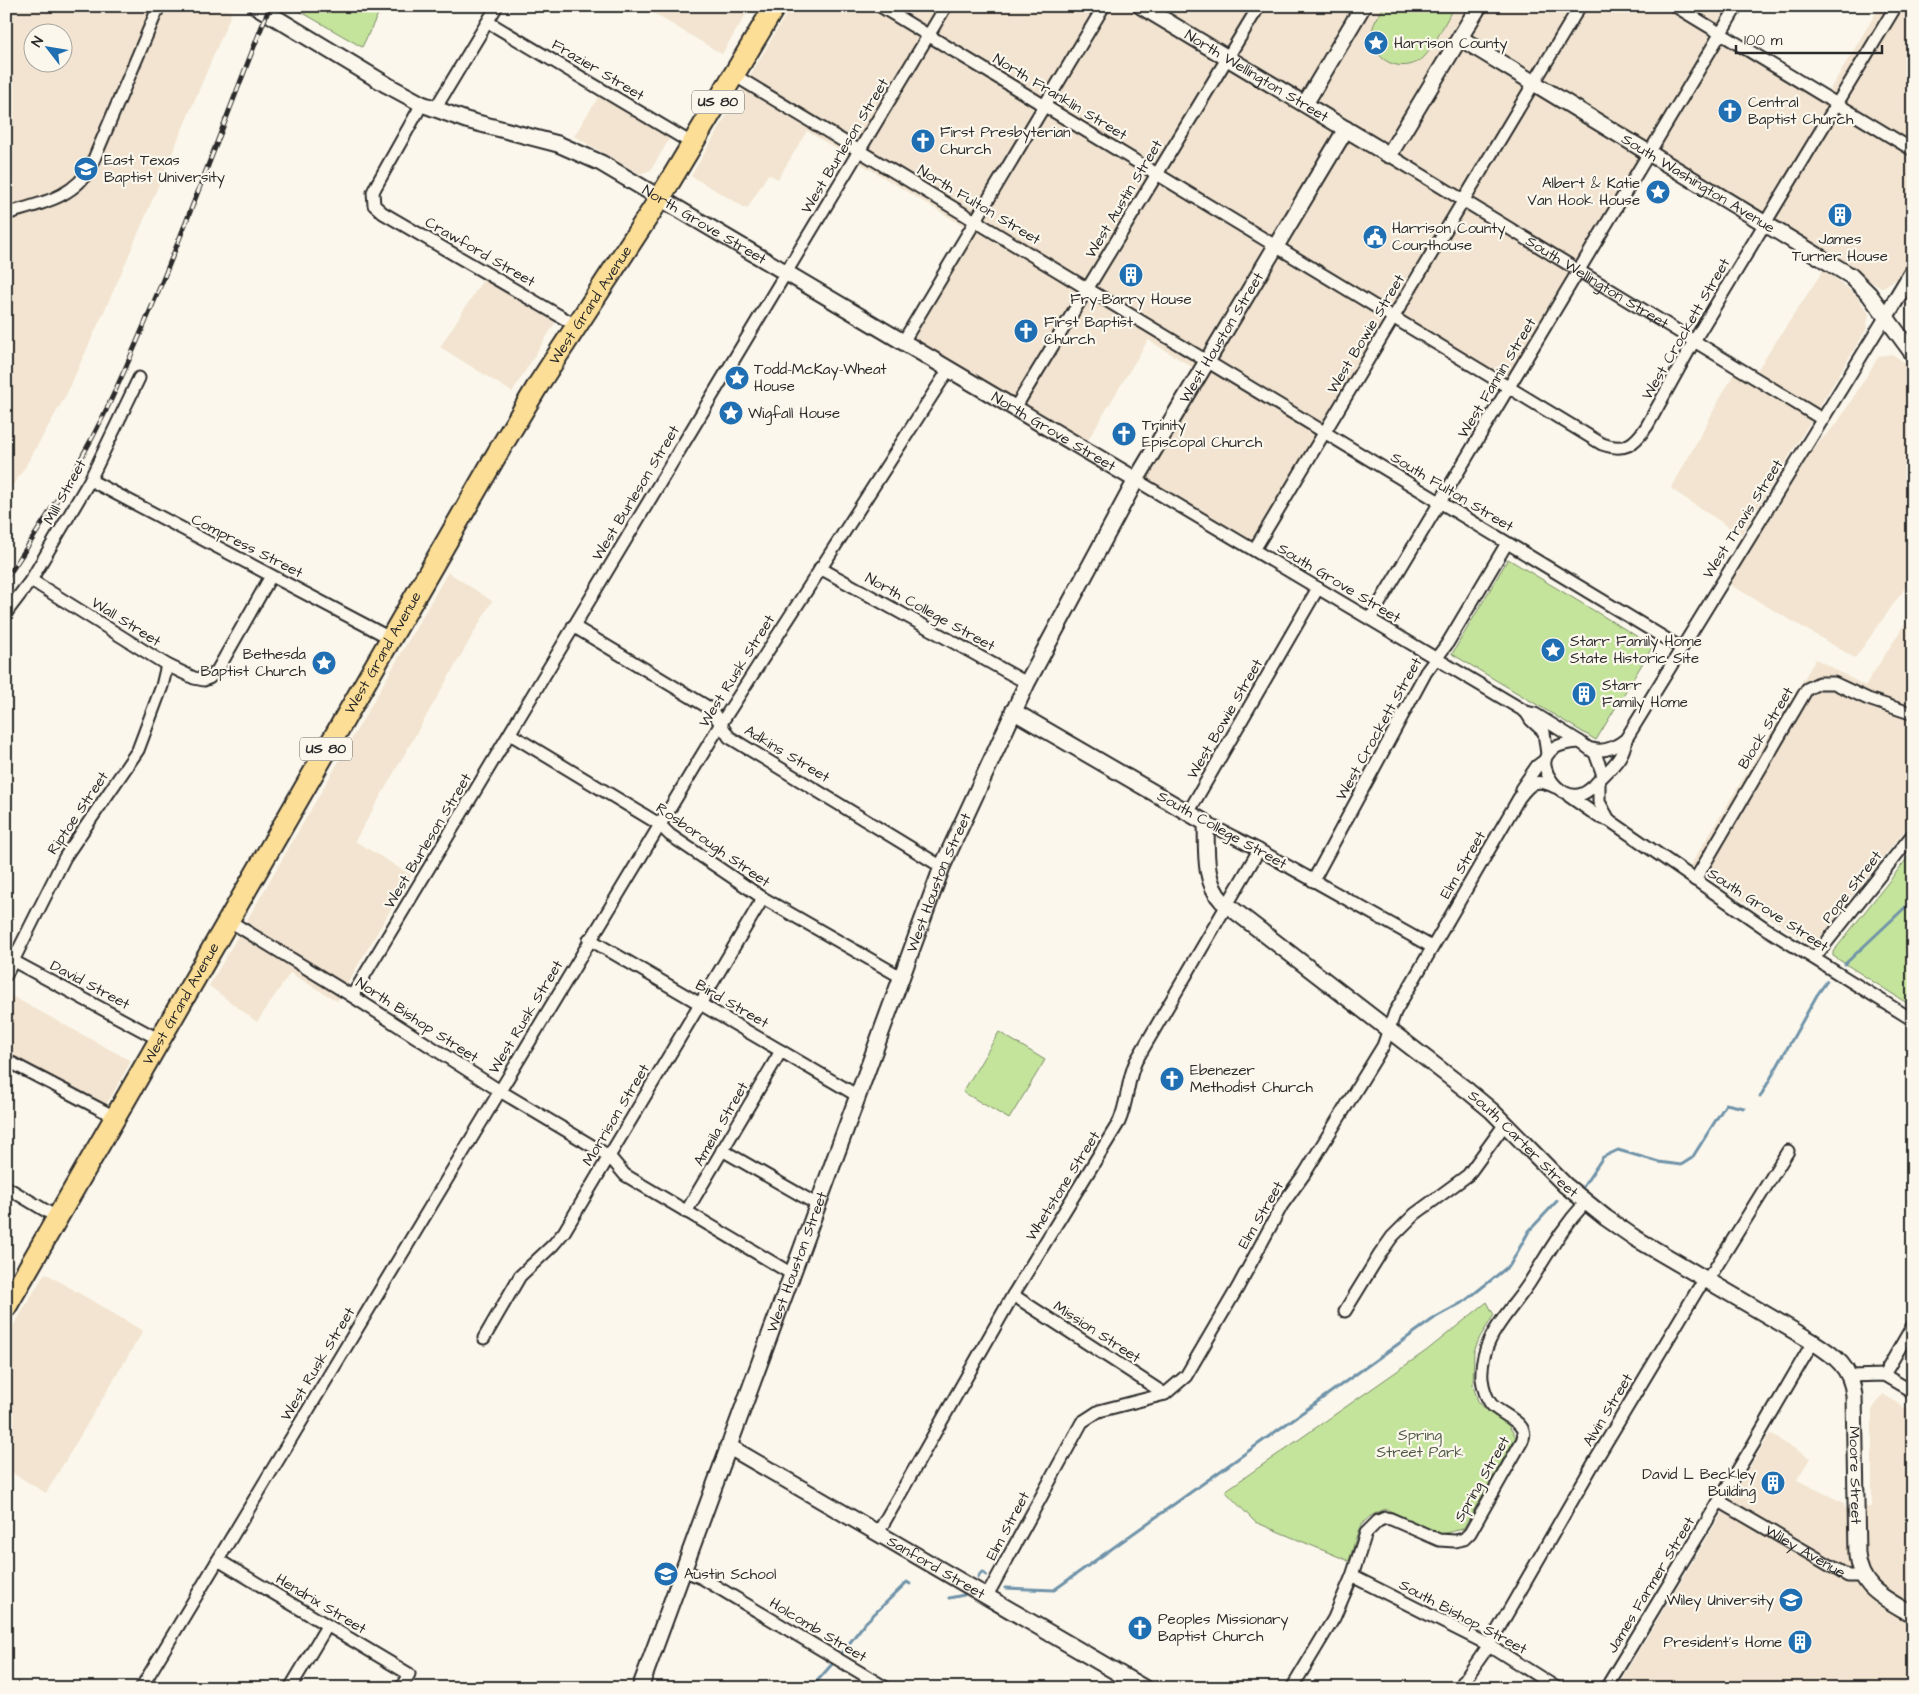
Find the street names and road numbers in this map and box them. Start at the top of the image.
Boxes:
street label: North Wellington Street [1181,24,1333,127]
street label: Frazier Street [548,34,648,106]
street label: North Franklin Street [989,49,1131,145]
street label: West Burleson Street [796,74,894,218]
road number: US 80 [692,90,744,114]
street label: South Washington Avenue [1618,128,1779,238]
street label: West Austin Street [1080,136,1168,262]
street label: North Fulton Street [913,160,1045,250]
street label: North Grove Street [638,179,770,269]
street label: Crawford Street [421,212,539,292]
street label: South Wellington Street [1522,230,1673,334]
street label: West Grand Avenue [544,241,637,369]
street label: West Crockett Street [1637,254,1735,404]
street label: West Houston Street [1174,268,1269,407]
street label: West Bowie Street [1322,270,1410,398]
street label: West Fannin Street [1453,314,1541,442]
street label: North Grove Street [988,386,1120,476]
street label: West Burleson Street [587,421,685,565]
street label: South Fulton Street [1387,447,1517,537]
street label: West Travis Street [1698,455,1788,583]
street label: Mill Street [38,456,92,528]
street label: Compress Street [188,509,306,583]
street label: South Grove Street [1273,538,1405,628]
street label: North College Street [861,568,999,657]
street label: West Grand Avenue [339,588,426,718]
street label: Wall Street [87,592,165,652]
street label: West Rusk Street [694,611,780,731]
street label: West Crockett Street [1331,654,1427,804]
street label: West Bowie Street [1182,655,1268,783]
street label: Block Street [1733,683,1799,773]
street label: Adkins Street [740,720,834,788]
road number: US 80 [300,738,352,761]
street label: Riptoe Street [42,767,114,859]
street label: West Burleson Street [379,769,477,913]
street label: South College Street [1153,786,1291,875]
street label: Rosborough Street [651,798,774,893]
street label: West Houston Street [901,809,976,955]
street label: Elm Street [1435,827,1491,903]
street label: Pope Street [1817,846,1887,928]
street label: South Grove Street [1703,863,1833,957]
street label: West Grand Avenue [137,939,224,1069]
street label: David Street [46,955,134,1015]
street label: West Rusk Street [484,956,568,1078]
street label: North Bishop Street [351,972,483,1068]
street label: Bird Street [692,975,772,1033]
street label: Morrison Street [577,1060,655,1170]
street label: Ameila Street [688,1078,754,1170]
street label: South Carter Street [1464,1085,1583,1202]
street label: Whetstone Street [1021,1127,1105,1245]
street label: Elm Street [1233,1177,1289,1253]
street label: West Houston Street [761,1188,832,1335]
street label: Mission Street [1049,1296,1145,1368]
street label: West Rusk Street [276,1303,360,1425]
street label: Alvin Street [1578,1370,1638,1450]
street label: Moore Street [1844,1426,1867,1525]
street label: Spring Street [1449,1432,1516,1526]
street label: Elm Street [981,1488,1035,1564]
street label: James Farmer Street [1602,1513,1700,1657]
street label: Wiley Avenue [1761,1520,1850,1583]
street label: Sanford Street [883,1530,989,1604]
street label: Hendrix Street [272,1569,370,1639]
street label: South Bishop Street [1395,1574,1531,1660]
street label: Holcomb Street [765,1593,871,1667]

